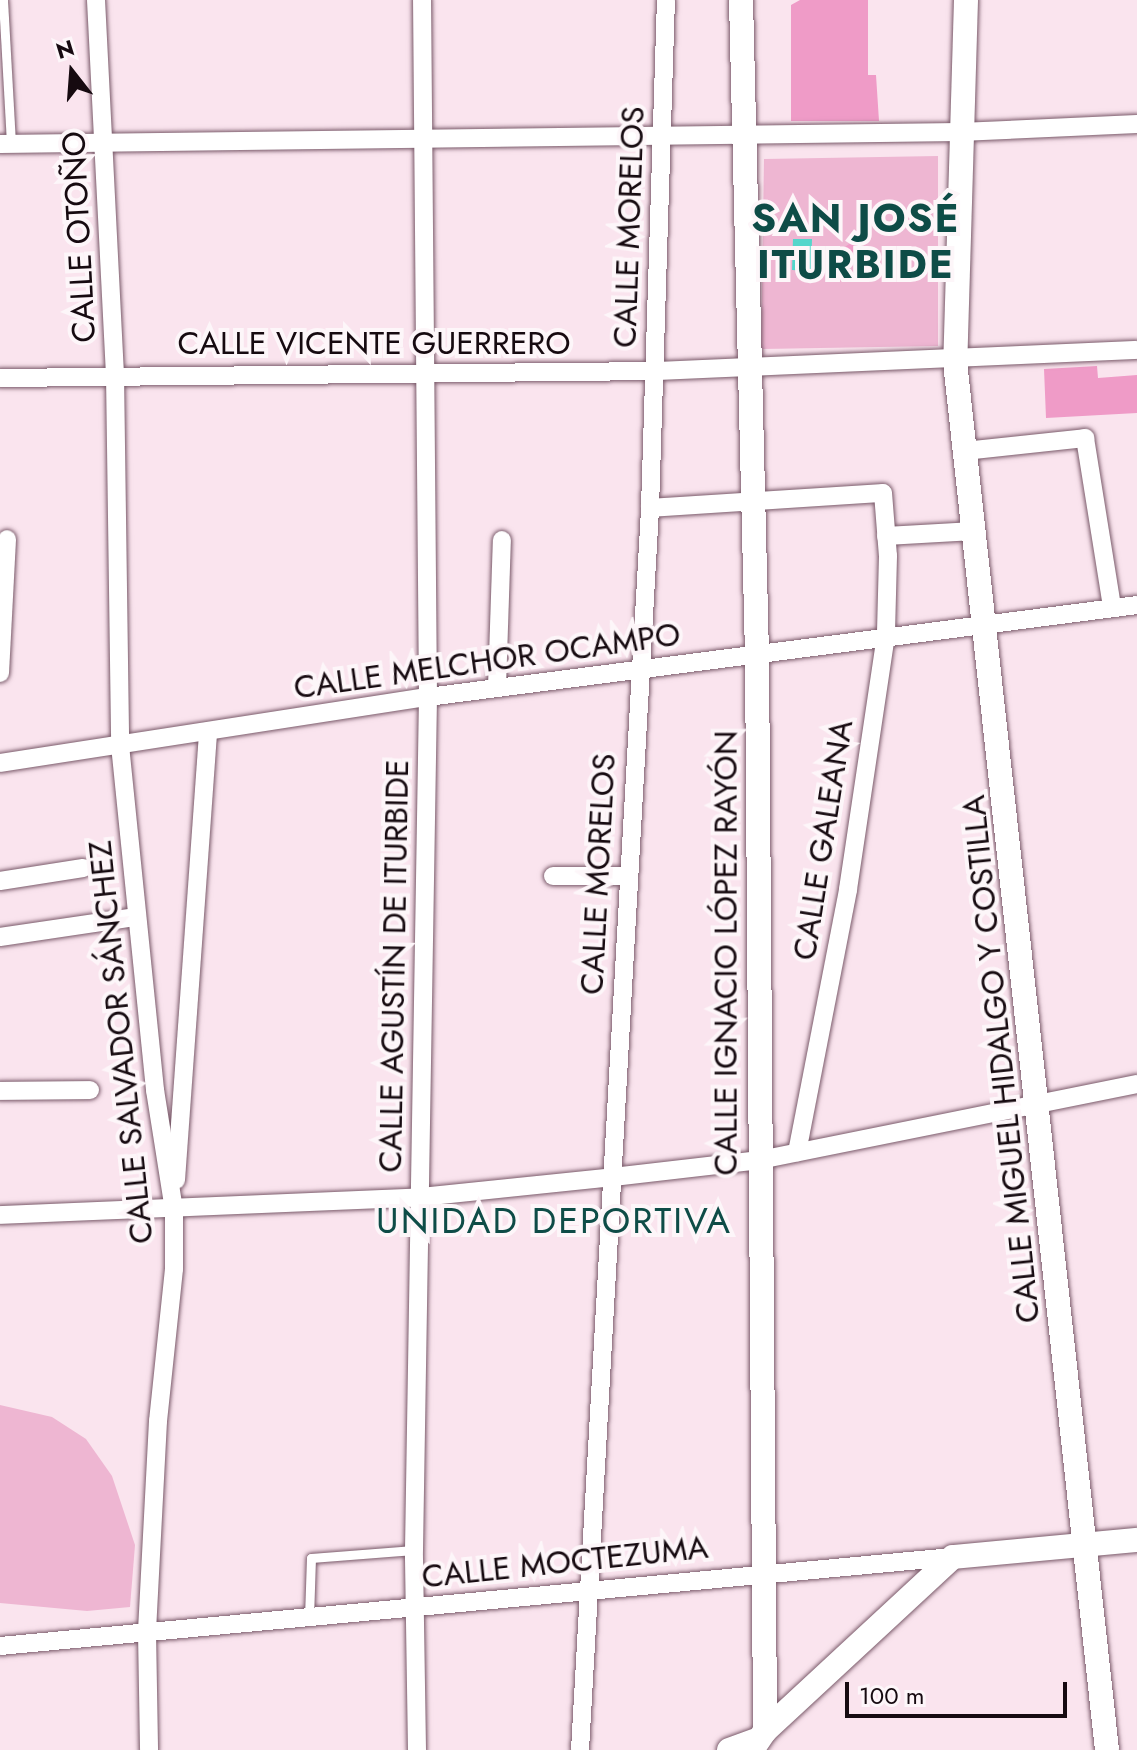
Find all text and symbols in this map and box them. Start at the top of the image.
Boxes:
text: N [52,31,78,67]
north arrow [32,32,112,112]
street label: CALLE MORELOS [606,106,652,348]
street label: CALLE OTOÑO [54,130,104,344]
district label: SAN JOSÉ ITURBIDE [751,194,961,288]
street label: CALLE VICENTE GUERRERO [178,324,570,362]
street label: CALLE MELCHOR OCAMPO [291,615,683,707]
street label: CALLE GALEANA [785,717,861,963]
street label: CALLE IGNACIO LÓPEZ RAYÓN [707,731,745,1175]
street label: CALLE MORELOS [573,752,623,996]
street label: CALLE AGUSTÍN DE ITURBIDE [371,759,417,1173]
street label: CALLE MIGUEL HIDALGO Y COSTILLA [954,793,1048,1325]
street label: CALLE SALVADOR SÁNCHEZ [81,838,161,1246]
district label: UNIDAD DEPORTIVA [376,1199,732,1243]
street label: CALLE MOCTEZUMA [420,1528,710,1596]
scale bar [849,1666,1071,1716]
text: 100 m [859,1678,925,1713]

